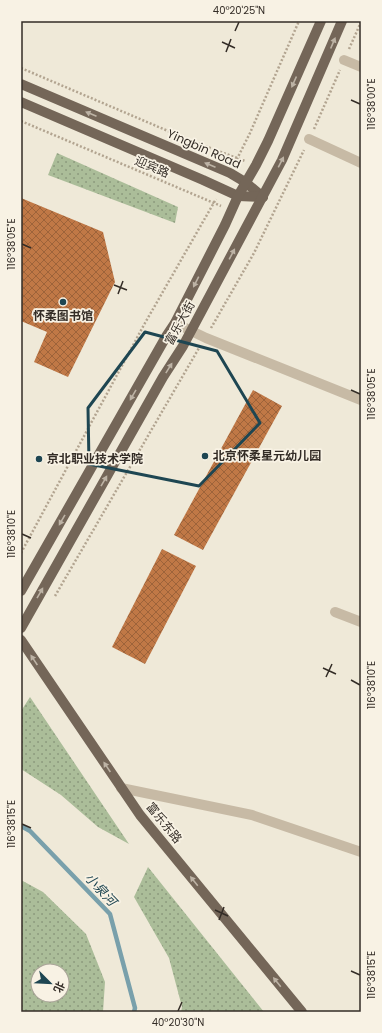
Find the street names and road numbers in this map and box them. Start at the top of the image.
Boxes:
street label: Yingbin Road [165,125,244,172]
street label: 迎宾路 [132,152,172,181]
street label: 富乐大街 [160,298,199,348]
street label: 富乐东路 [143,799,186,847]

